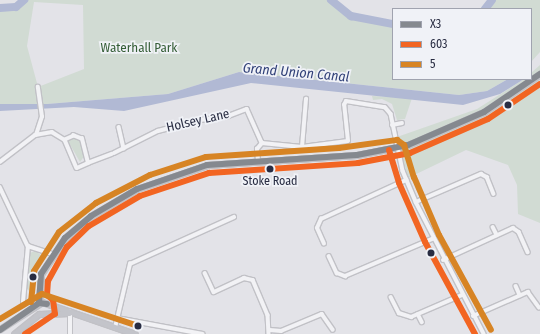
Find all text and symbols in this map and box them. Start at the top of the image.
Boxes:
legend [392,8,532,80]
text: X3 [430,17,441,31]
text: 603 [430,37,448,51]
park label: Waterhall Park [101,40,177,56]
text: 5 [430,57,436,71]
water label: Grand Union Canal [242,60,350,86]
unlabelled marker [503,100,513,110]
street label: Holsey Lane [165,106,231,136]
marker: Stoke Road [265,164,275,174]
place label: Stoke Road [242,175,298,189]
unlabelled marker [426,248,436,258]
unlabelled marker [28,272,38,282]
unlabelled marker [133,321,143,331]

